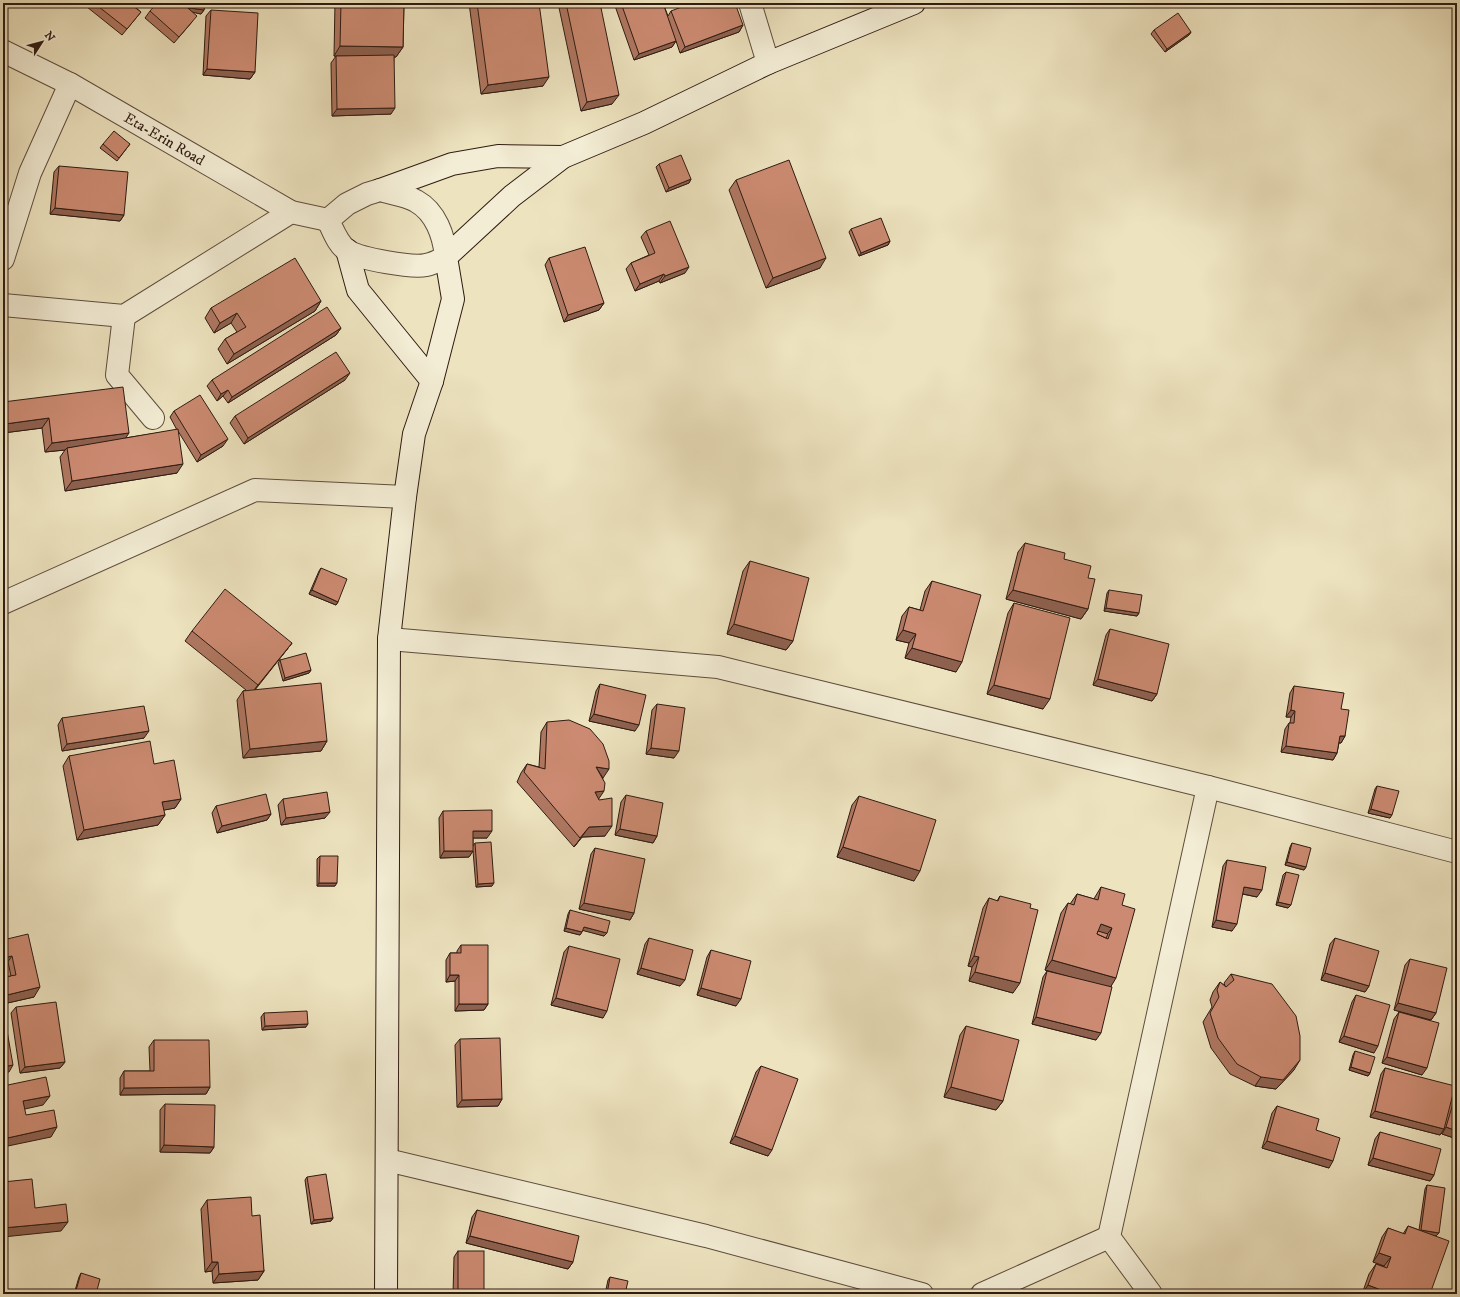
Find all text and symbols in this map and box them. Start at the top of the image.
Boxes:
north arrow [22,22,62,62]
text: N [41,29,58,44]
street label: Eta-Erin Road [121,108,209,170]

